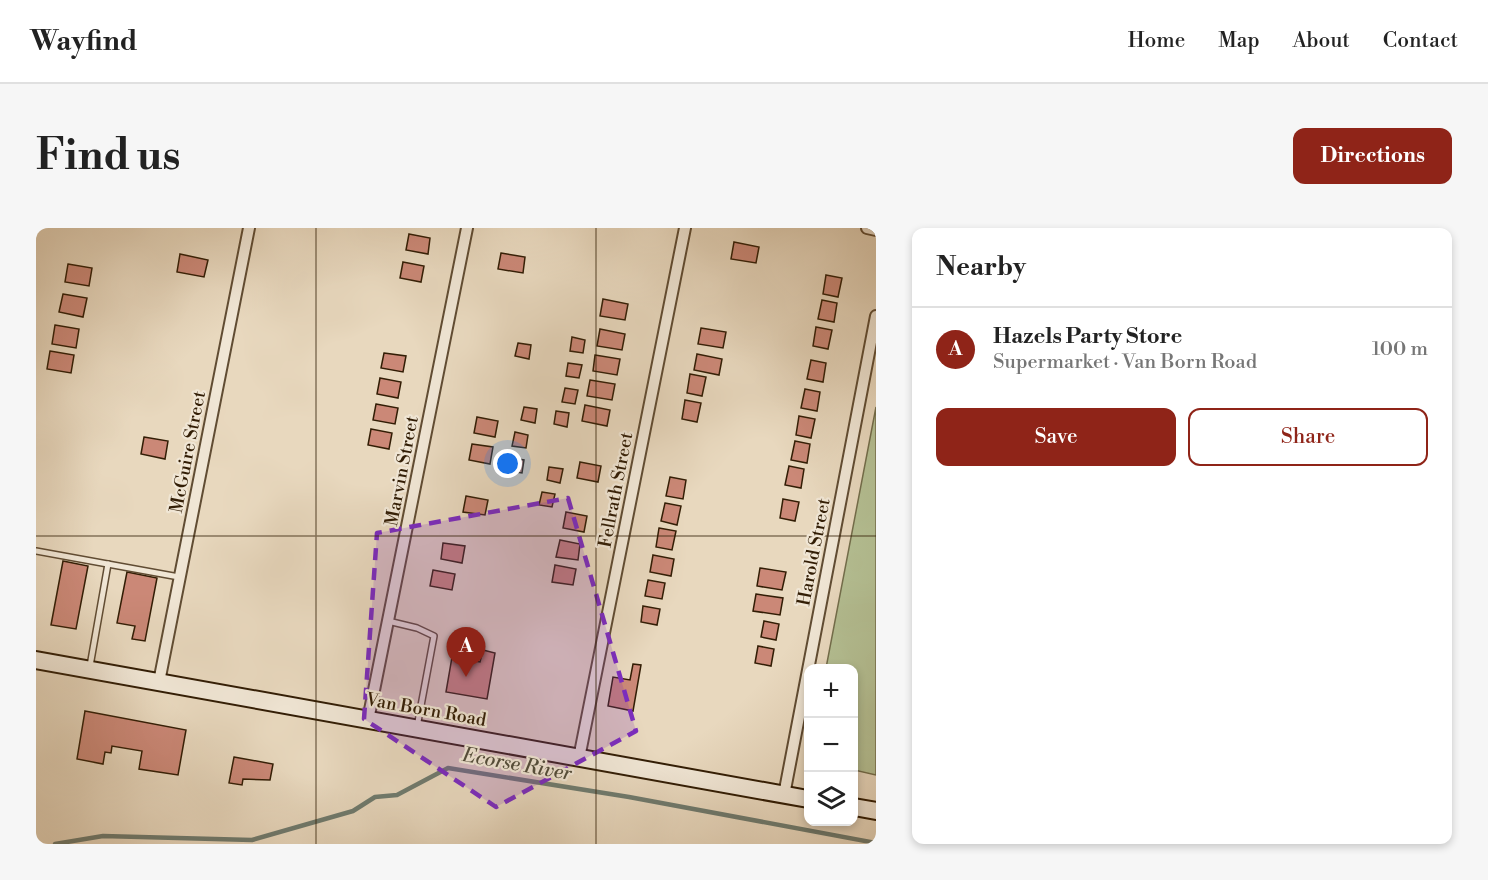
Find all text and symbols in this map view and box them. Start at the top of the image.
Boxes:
text: Wayfind [30,24,138,59]
text: Home [1128,28,1185,54]
text: Map [1218,28,1260,54]
text: About [1293,28,1350,54]
text: Contact [1383,28,1458,54]
button: Directions [1293,128,1452,184]
text: Find us [36,130,180,183]
text: Nearby [936,251,1026,283]
text: Hazels Party Store [993,323,1182,350]
text: A [948,337,963,362]
text: 100 m [1372,337,1428,362]
text: Supermarket · Van Born Road [993,350,1257,375]
street label: McGuire Street [165,388,211,515]
button: Save [936,408,1176,466]
button: Share [1188,408,1428,466]
street label: Marvin Street [380,413,424,528]
street label: Fellrath Street [594,430,639,550]
your location [493,449,522,478]
street label: Harold Street [792,496,836,608]
pin: A [446,628,486,677]
map controls [804,664,858,826]
button: + [804,664,858,718]
street label: Van Born Road [363,688,489,732]
button: − [804,718,858,772]
water label: Ecorse River [459,743,574,787]
button: layers [804,772,858,826]

